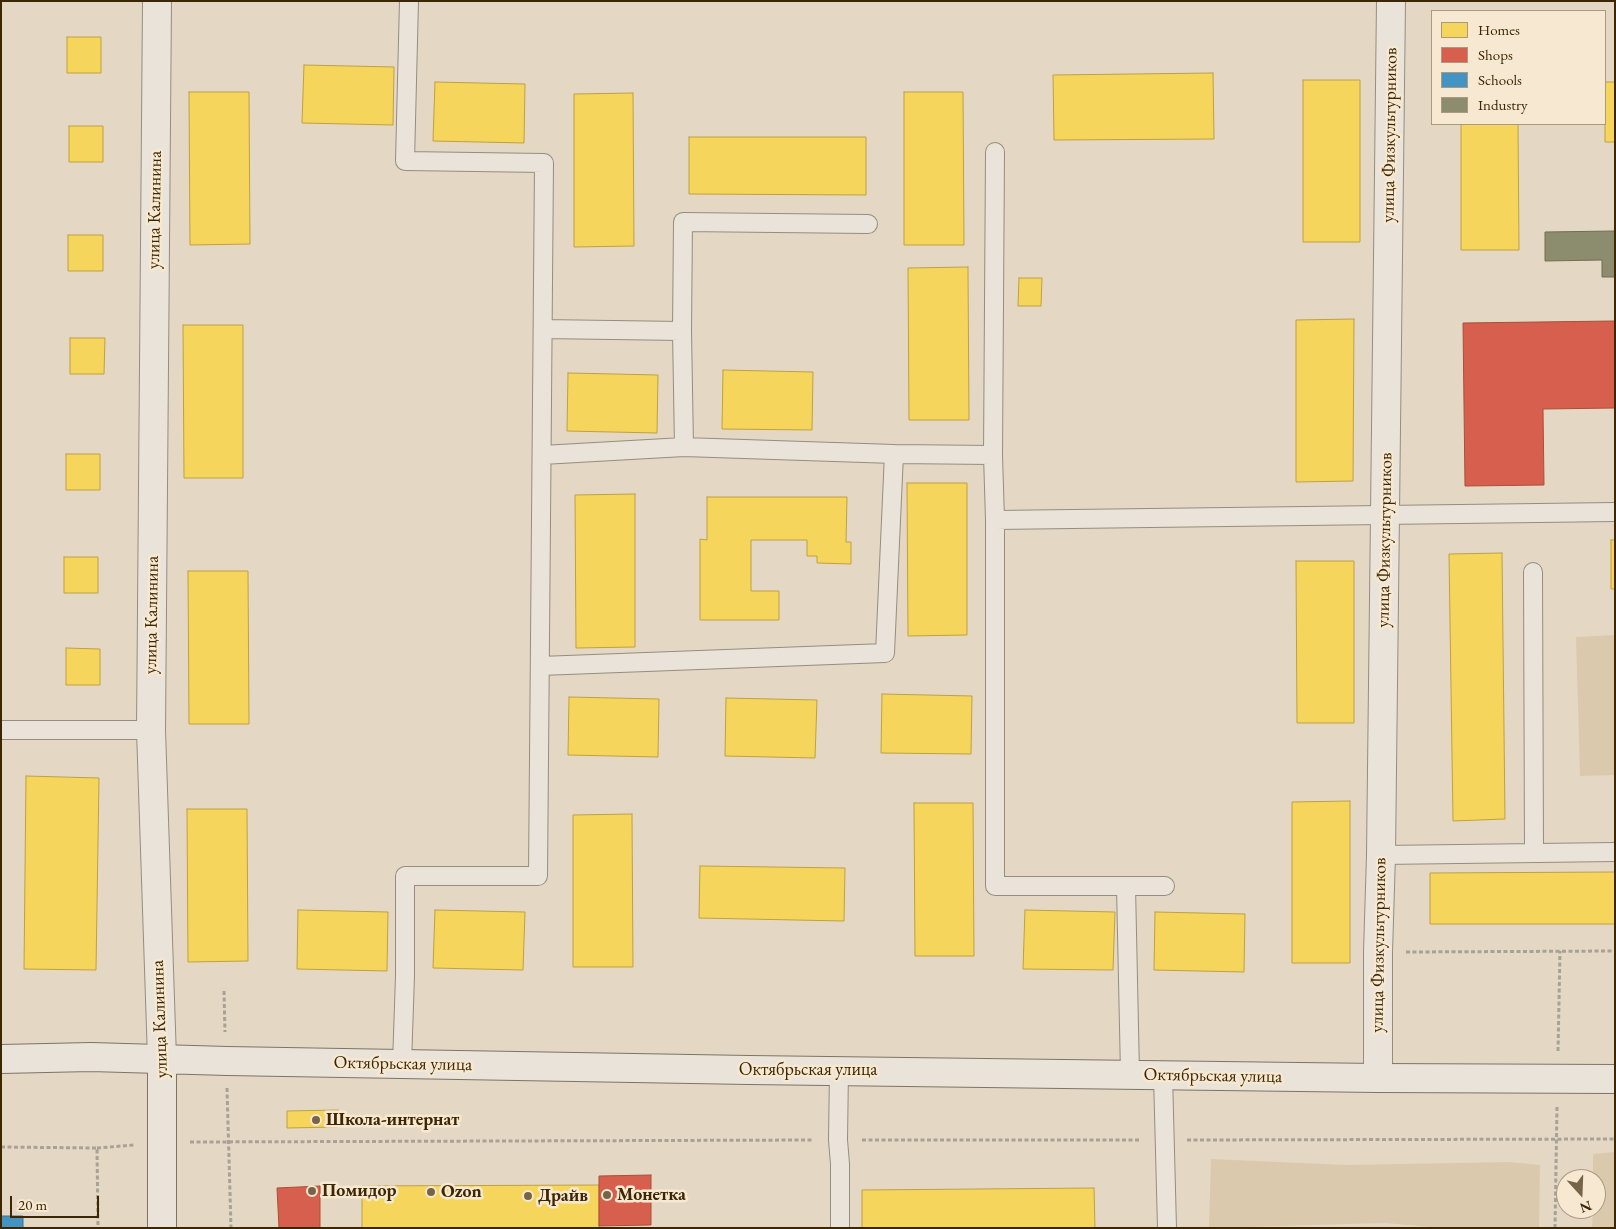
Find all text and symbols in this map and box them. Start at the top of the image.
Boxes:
legend [1431,10,1606,125]
text: Homes [1478,20,1520,39]
text: Shops [1478,45,1513,64]
street label: улица Физкультурников [1378,47,1402,223]
text: Schools [1478,70,1522,89]
text: Industry [1478,95,1528,114]
street label: улица Калинина [143,151,167,269]
street label: улица Физкультурников [1373,452,1397,628]
street label: улица Калинина [140,556,164,674]
street label: улица Физкультурников [1367,857,1391,1033]
street label: улица Калинина [147,960,173,1078]
street label: Октябрьская улица [333,1052,473,1076]
street label: Октябрьская улица [739,1059,877,1081]
street label: Октябрьская улица [1143,1064,1283,1088]
place label: Школа-интернат [326,1109,459,1131]
marker: Школа-интернат [310,1114,322,1126]
north arrow [1556,1169,1606,1219]
place label: Помидор [322,1180,396,1202]
place label: Ozon [441,1181,482,1203]
place label: Монетка [617,1184,686,1206]
marker: Помидор [306,1185,318,1197]
place label: Драйв [538,1185,588,1207]
scale bar [12,1186,101,1218]
marker: Ozon [425,1186,437,1198]
marker: Монетка [601,1189,613,1201]
marker: Драйв [522,1190,534,1202]
text: 20 m [18,1195,47,1214]
text: N [1577,1197,1594,1218]

